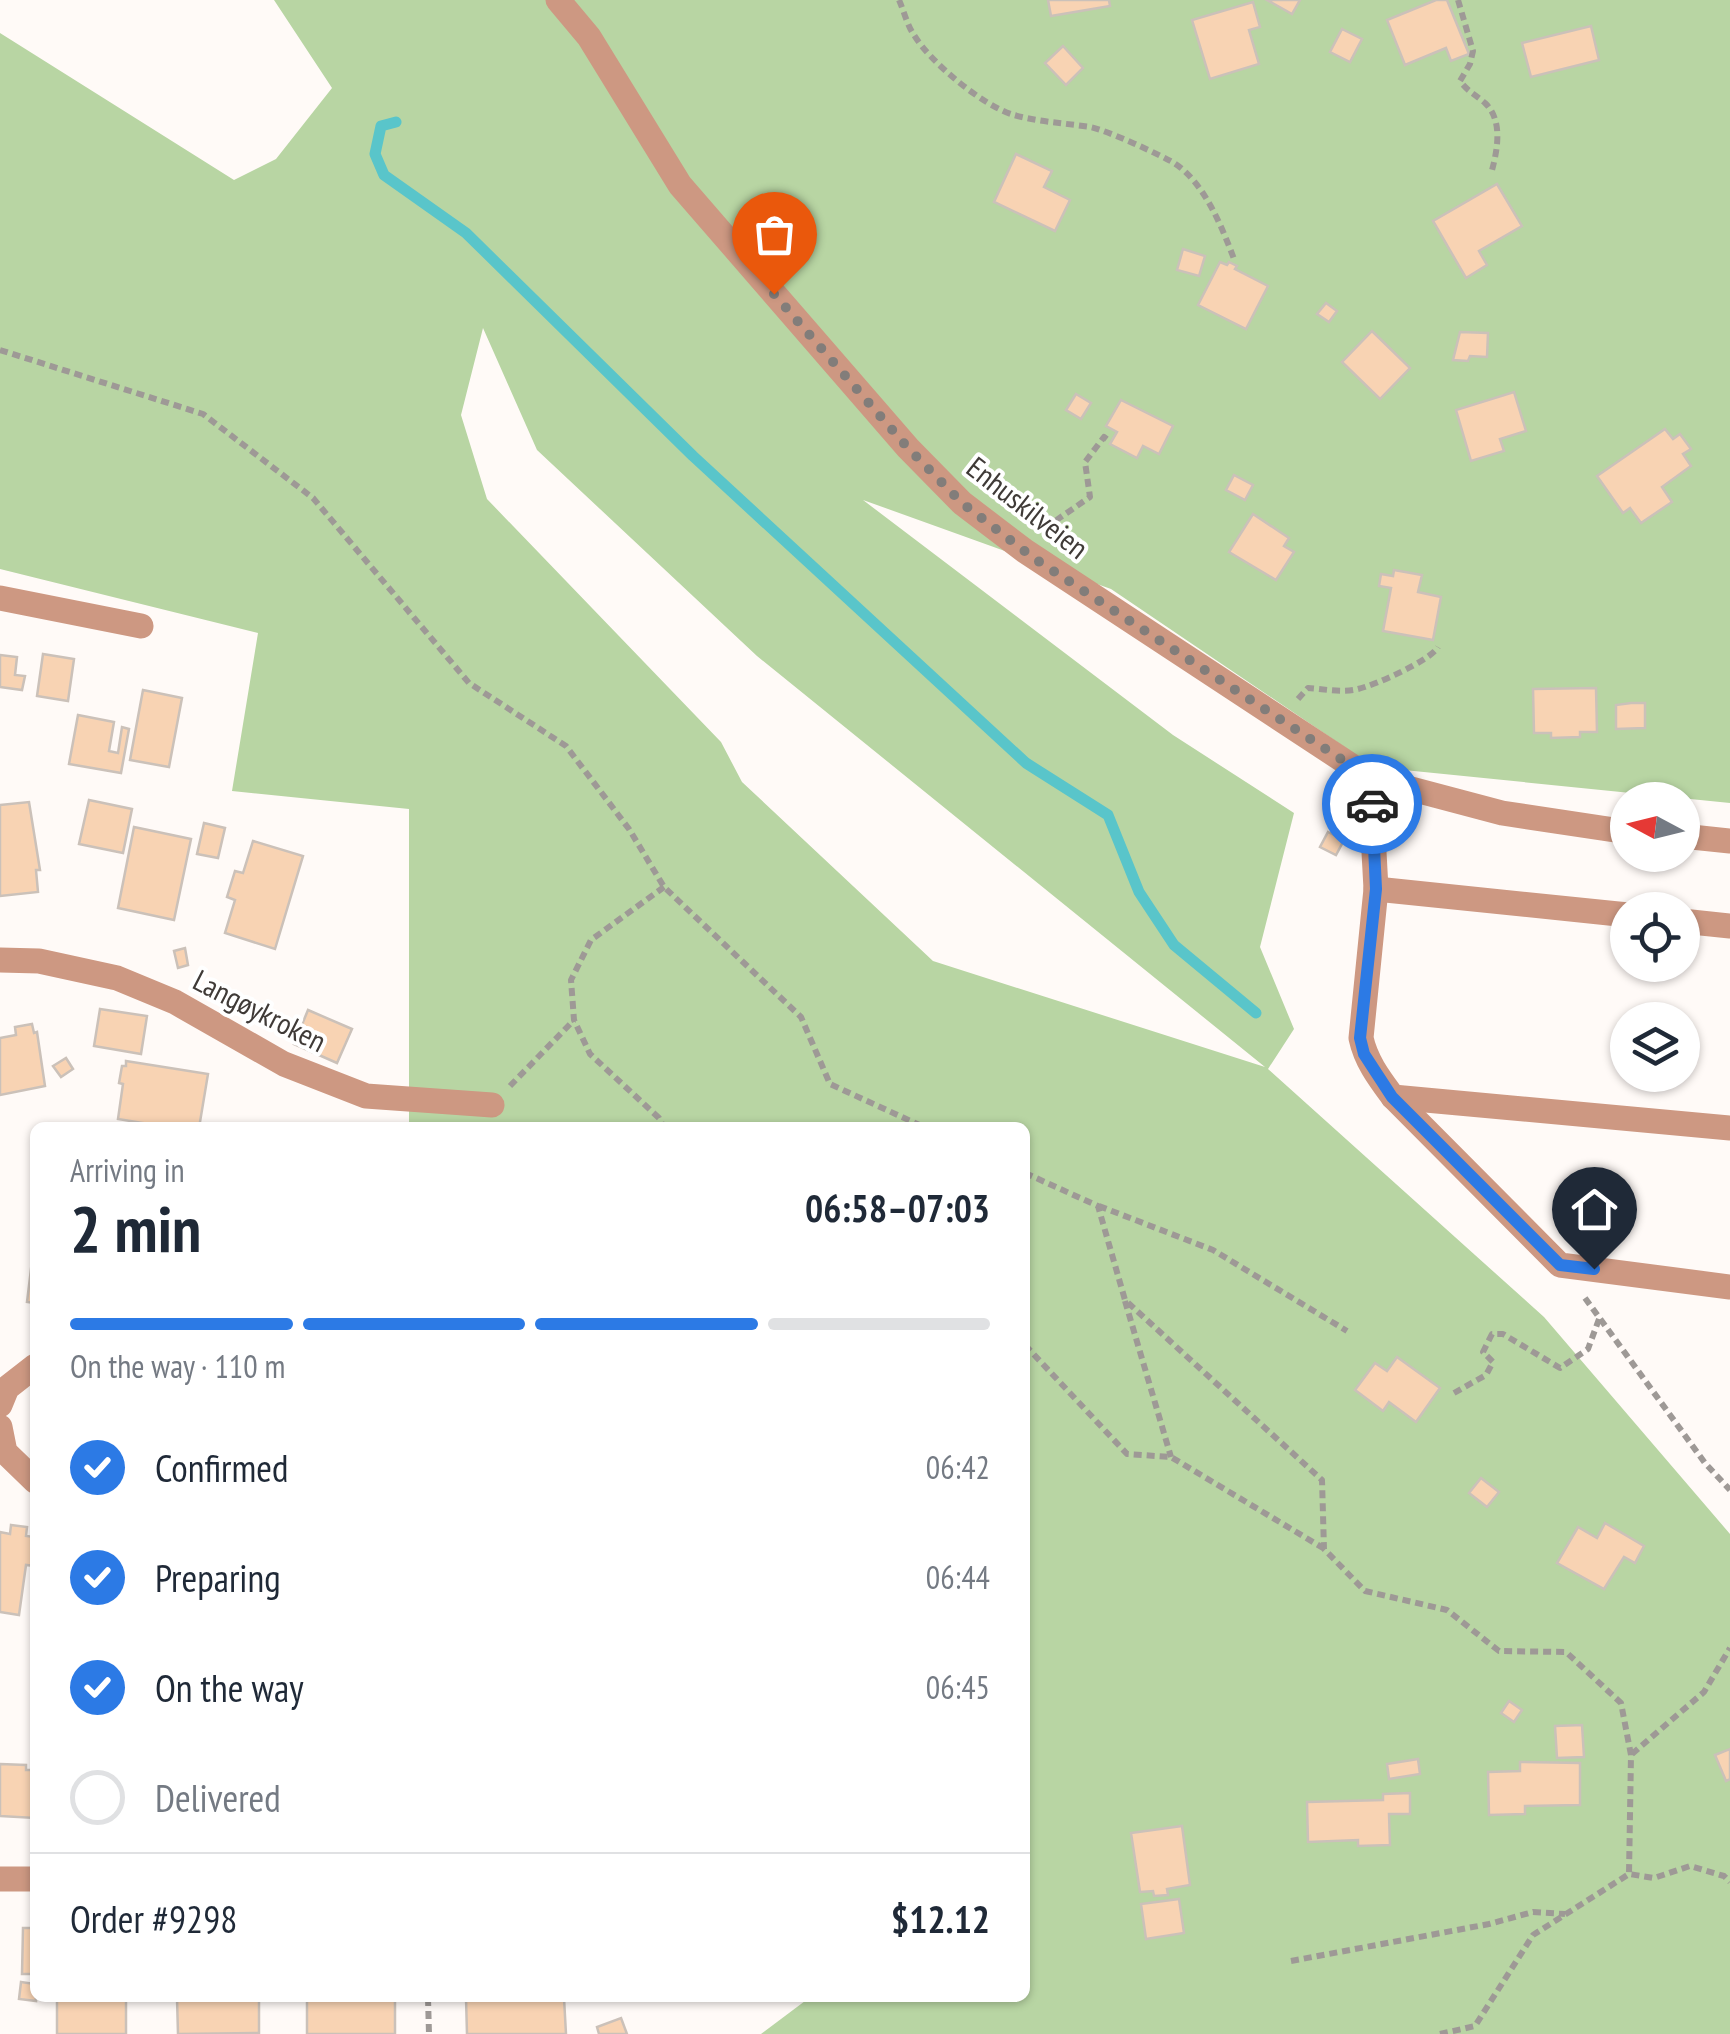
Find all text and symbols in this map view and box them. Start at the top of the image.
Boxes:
pin [732,192,817,295]
icon: bag [747,207,802,262]
street label: Enhuskilveien [959,447,1097,567]
courier [1322,754,1422,854]
icon: car [1345,777,1400,832]
north arrow [1610,782,1700,872]
map controls [1610,782,1700,1092]
button: locate [1610,892,1700,982]
street label: Langøykroken [187,960,333,1060]
button: layers [1610,1002,1700,1092]
text: Arriving in [70,1149,185,1191]
pin [1552,1167,1637,1270]
icon: home [1567,1182,1622,1237]
text: 06:58–07:03 [805,1183,990,1232]
text: 2 min [70,1186,201,1270]
text: On the way · 110 m [70,1345,285,1387]
icon: check [70,1440,125,1495]
text: Confirmed [155,1443,288,1492]
text: 06:42 [926,1446,990,1488]
icon: check [70,1550,125,1605]
text: Preparing [155,1553,281,1602]
text: 06:44 [926,1556,990,1598]
icon: check [70,1660,125,1715]
text: On the way [155,1663,303,1712]
text: 06:45 [926,1666,990,1708]
text: Delivered [155,1773,281,1822]
text: Order #9298 [70,1894,237,1943]
text: $12.12 [891,1894,990,1943]

